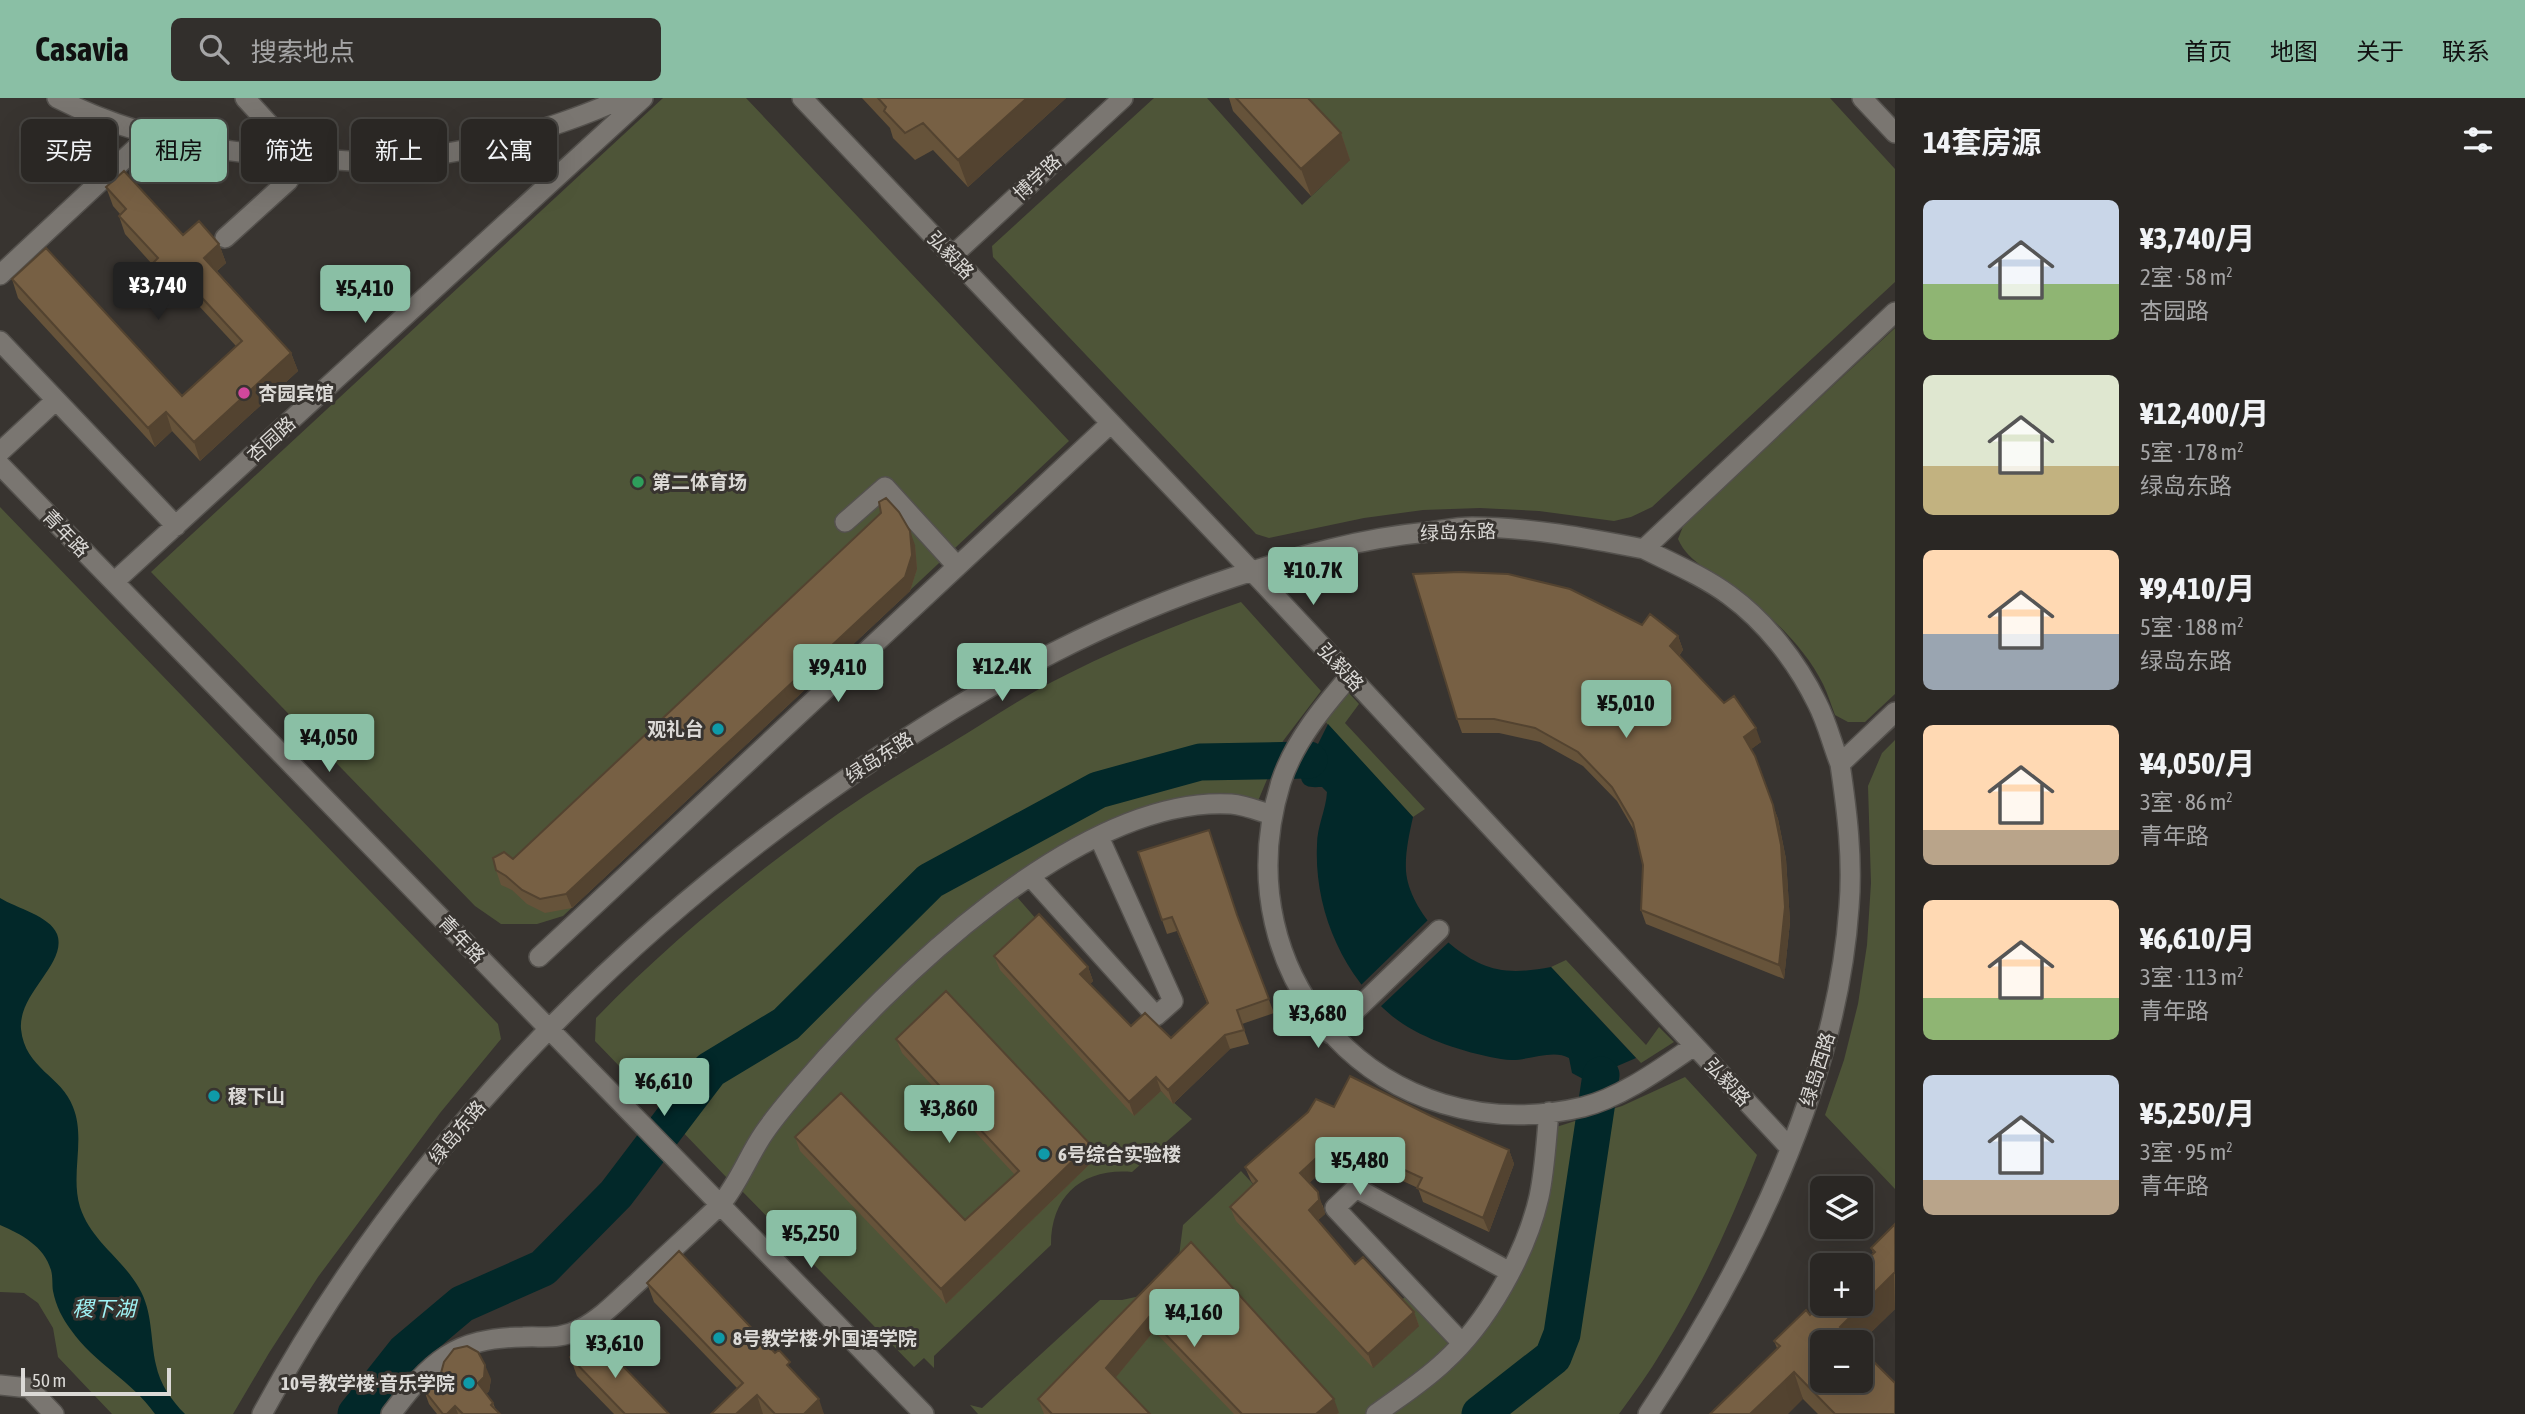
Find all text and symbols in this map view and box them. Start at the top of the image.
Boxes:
search box [171,18,661,81]
text: Casavia [35,30,129,68]
icon: search [195,30,233,68]
text: 搜索地点 [251,37,355,67]
text: 首页 [2184,38,2232,65]
text: 地图 [2270,38,2318,65]
text: 关于 [2356,38,2404,65]
text: 联系 [2442,38,2490,65]
chip: 买房 [21,119,117,182]
chip: 租房 [131,119,227,182]
chip: 筛选 [241,119,337,182]
chip: 新上 [351,119,447,182]
chip: 公寓 [461,119,557,182]
icon: filters [2459,121,2497,159]
text: 14套房源 [1923,125,2041,159]
street label: 博学路 [1009,150,1065,204]
text: ¥3,740/月 [2140,221,2255,255]
street label: 弘毅路 [923,227,979,283]
icon: home [1979,228,2063,312]
pin: ¥3,740 [101,262,215,322]
text: 2室 · 58 m² [2140,264,2233,290]
pin: ¥5,410 [308,266,422,325]
text: ¥3,740 [129,272,187,298]
text: ¥5,410 [336,275,394,301]
text: 杏园路 [2140,298,2209,324]
place label: 杏园宾馆 [258,382,334,404]
marker: 杏园宾馆 [236,385,252,401]
text: ¥12,400/月 [2140,396,2269,430]
icon: home [1979,403,2063,487]
street label: 杏园路 [242,412,300,466]
text: 5室 · 178 m² [2140,439,2244,465]
place label: 第二体育场 [652,471,747,493]
text: 绿岛东路 [2140,473,2232,499]
marker: 第二体育场 [630,474,646,490]
street label: 青年路 [38,505,94,561]
street label: 绿岛东路 [1420,520,1496,544]
pin: ¥10.7K [1256,547,1370,607]
text: ¥10.7K [1284,557,1342,583]
text: ¥9,410/月 [2140,571,2255,605]
icon: home [1979,578,2063,662]
text: 5室 · 188 m² [2140,614,2244,640]
street label: 弘毅路 [1314,639,1368,695]
pin: ¥9,410 [781,644,895,704]
pin: ¥12.4K [945,644,1059,703]
text: 绿岛东路 [2140,648,2232,674]
text: ¥12.4K [973,653,1031,679]
text: ¥9,410 [809,654,867,680]
pin: ¥5,010 [1569,680,1683,740]
text: ¥5,010 [1597,690,1655,716]
pin: ¥4,050 [272,714,386,774]
place label: 观礼台 [647,718,704,740]
marker: 观礼台 [710,721,726,737]
text: ¥4,050 [300,724,358,750]
street label: 绿岛东路 [841,727,917,787]
text: ¥4,050/月 [2140,746,2255,780]
icon: home [1979,753,2063,837]
text: 3室 · 86 m² [2140,789,2233,815]
text: 青年路 [2140,823,2209,849]
street label: 青年路 [434,911,490,967]
text: ¥6,610/月 [2140,921,2255,955]
icon: home [1979,928,2063,1012]
text: 3室 · 113 m² [2140,964,2244,990]
pin: ¥3,680 [1261,990,1375,1050]
text: 青年路 [2140,998,2209,1024]
text: ¥3,680 [1289,1000,1347,1026]
street label: 绿岛西路 [1795,1029,1839,1109]
street label: 弘毅路 [1701,1054,1755,1110]
pin: ¥6,610 [607,1058,721,1118]
text: ¥6,610 [635,1068,693,1094]
place label: 稷下山 [228,1085,285,1107]
pin: ¥3,860 [892,1086,1006,1145]
marker: 稷下山 [206,1088,222,1104]
text: ¥3,860 [920,1095,978,1121]
street label: 绿岛东路 [424,1096,490,1168]
text: ¥5,250/月 [2140,1096,2255,1130]
icon: home [1979,1103,2063,1187]
pin: ¥5,480 [1303,1138,1417,1197]
text: 3室 · 95 m² [2140,1139,2233,1165]
place label: 6号综合实验楼 [1058,1143,1181,1165]
marker: 6号综合实验楼 [1036,1146,1052,1162]
text: ¥5,480 [1331,1147,1389,1173]
text: 青年路 [2140,1173,2209,1199]
map controls [1810,1176,1873,1393]
button: layers [1810,1176,1873,1239]
pin: ¥5,250 [754,1210,868,1270]
text: ¥5,250 [782,1220,840,1246]
button: + [1810,1253,1873,1316]
pin: ¥4,160 [1137,1290,1251,1349]
water label: 稷下湖 [73,1296,138,1320]
text: ¥4,160 [1165,1299,1223,1325]
pin: ¥3,610 [558,1320,672,1380]
place label: 8号教学楼·外国语学院 [733,1327,917,1349]
text: ¥3,610 [586,1330,644,1356]
marker: 8号教学楼·外国语学院 [711,1330,727,1346]
button: − [1810,1330,1873,1393]
scale bar [21,1365,172,1397]
text: 50 m [32,1369,66,1391]
place label: 10号教学楼·音乐学院 [281,1372,455,1394]
marker: 10号教学楼·音乐学院 [461,1375,477,1391]

